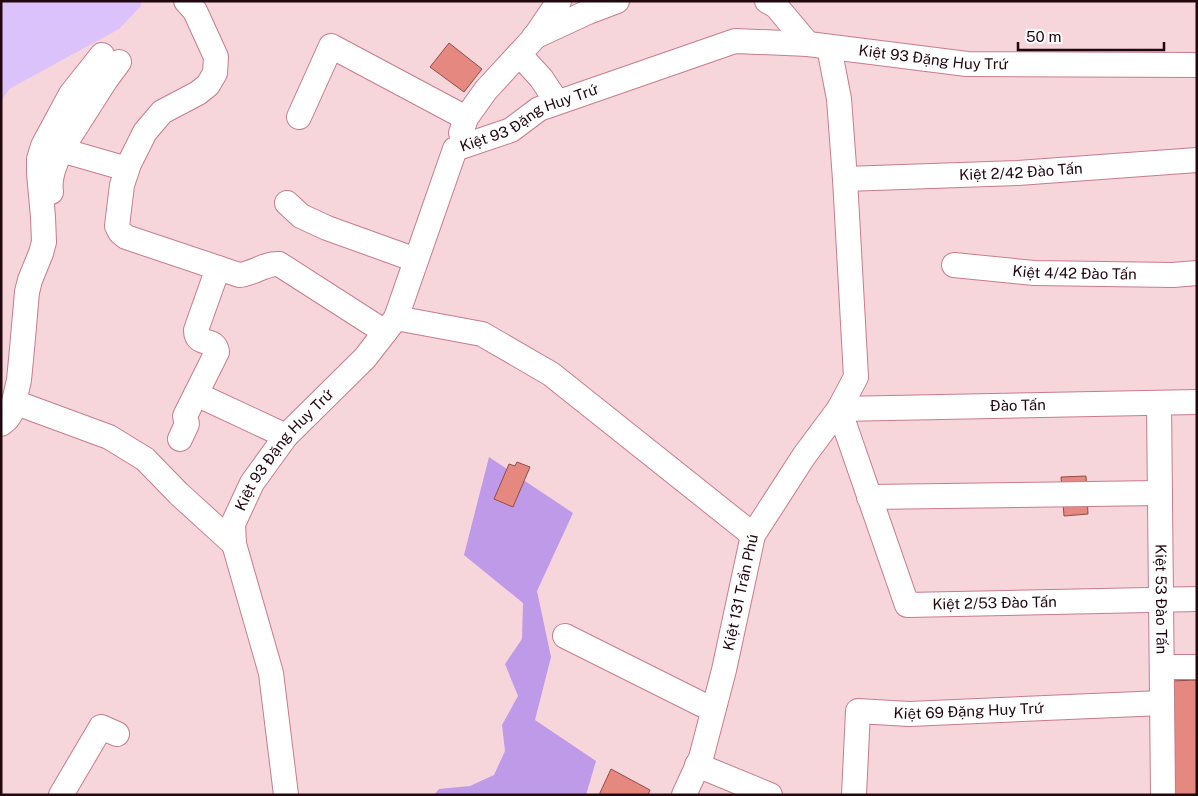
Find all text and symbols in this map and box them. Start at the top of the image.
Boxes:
scale bar [1018,20,1164,52]
text: 50 m [1026,28,1061,45]
street label: Kiệt 93 Đặng Huy Trứ [858,41,1009,72]
street label: Kiệt 93 Đặng Huy Trứ [458,80,601,155]
street label: Kiệt 2/42 Đào Tấn [959,159,1083,183]
street label: Kiệt 4/42 Đào Tấn [1012,262,1137,282]
street label: Kiệt 93 Đặng Huy Trứ [231,385,337,513]
street label: Đào Tấn [990,396,1046,414]
street label: Kiệt 131 Trần Phú [719,533,761,652]
street label: Kiệt 53 Đào Tấn [1152,544,1171,654]
street label: Kiệt 2/53 Đào Tấn [932,593,1057,612]
street label: Kiệt 69 Đặng Huy Trứ [893,699,1044,722]

